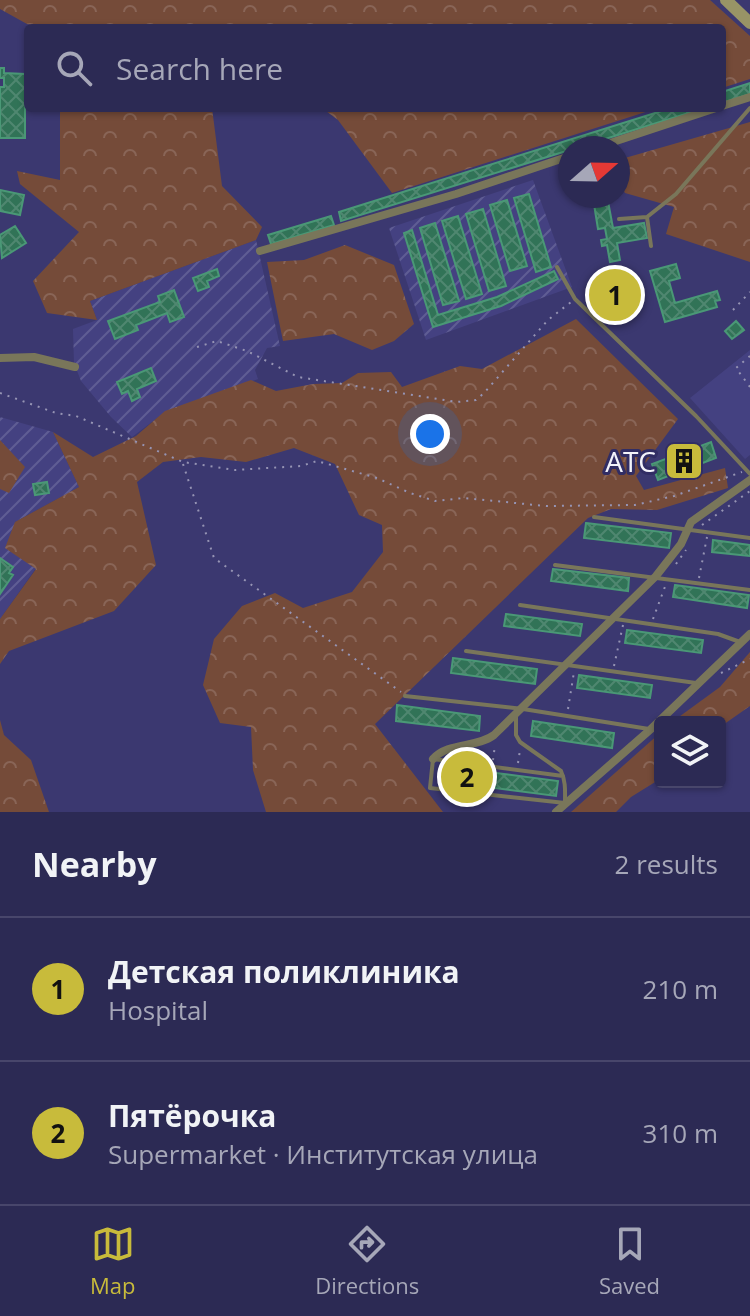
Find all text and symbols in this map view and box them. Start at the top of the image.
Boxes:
search box [24,24,726,112]
icon: search [52,46,96,90]
text: Search here [116,48,283,89]
north arrow [558,136,630,208]
pin: 1 [589,265,641,325]
your location [410,414,450,454]
building icon: АТС [663,440,705,482]
place label: АТС [605,442,656,480]
map controls [654,716,726,788]
button: layers [654,716,726,788]
pin: 2 [441,747,493,807]
text: Nearby [32,841,157,887]
text: 2 results [615,846,718,882]
text: Детская поликлиника [108,951,460,992]
text: 1 [51,971,65,1007]
text: 210 m [643,971,718,1007]
text: Hospital [108,992,208,1028]
text: Пятёрочка [108,1095,276,1136]
text: 2 [51,1115,65,1151]
text: 310 m [643,1115,718,1151]
text: Supermarket · Институтская улица [108,1136,538,1172]
tab: Map [90,1222,135,1300]
tab: Directions [315,1222,419,1300]
tab: Saved [599,1222,660,1300]

